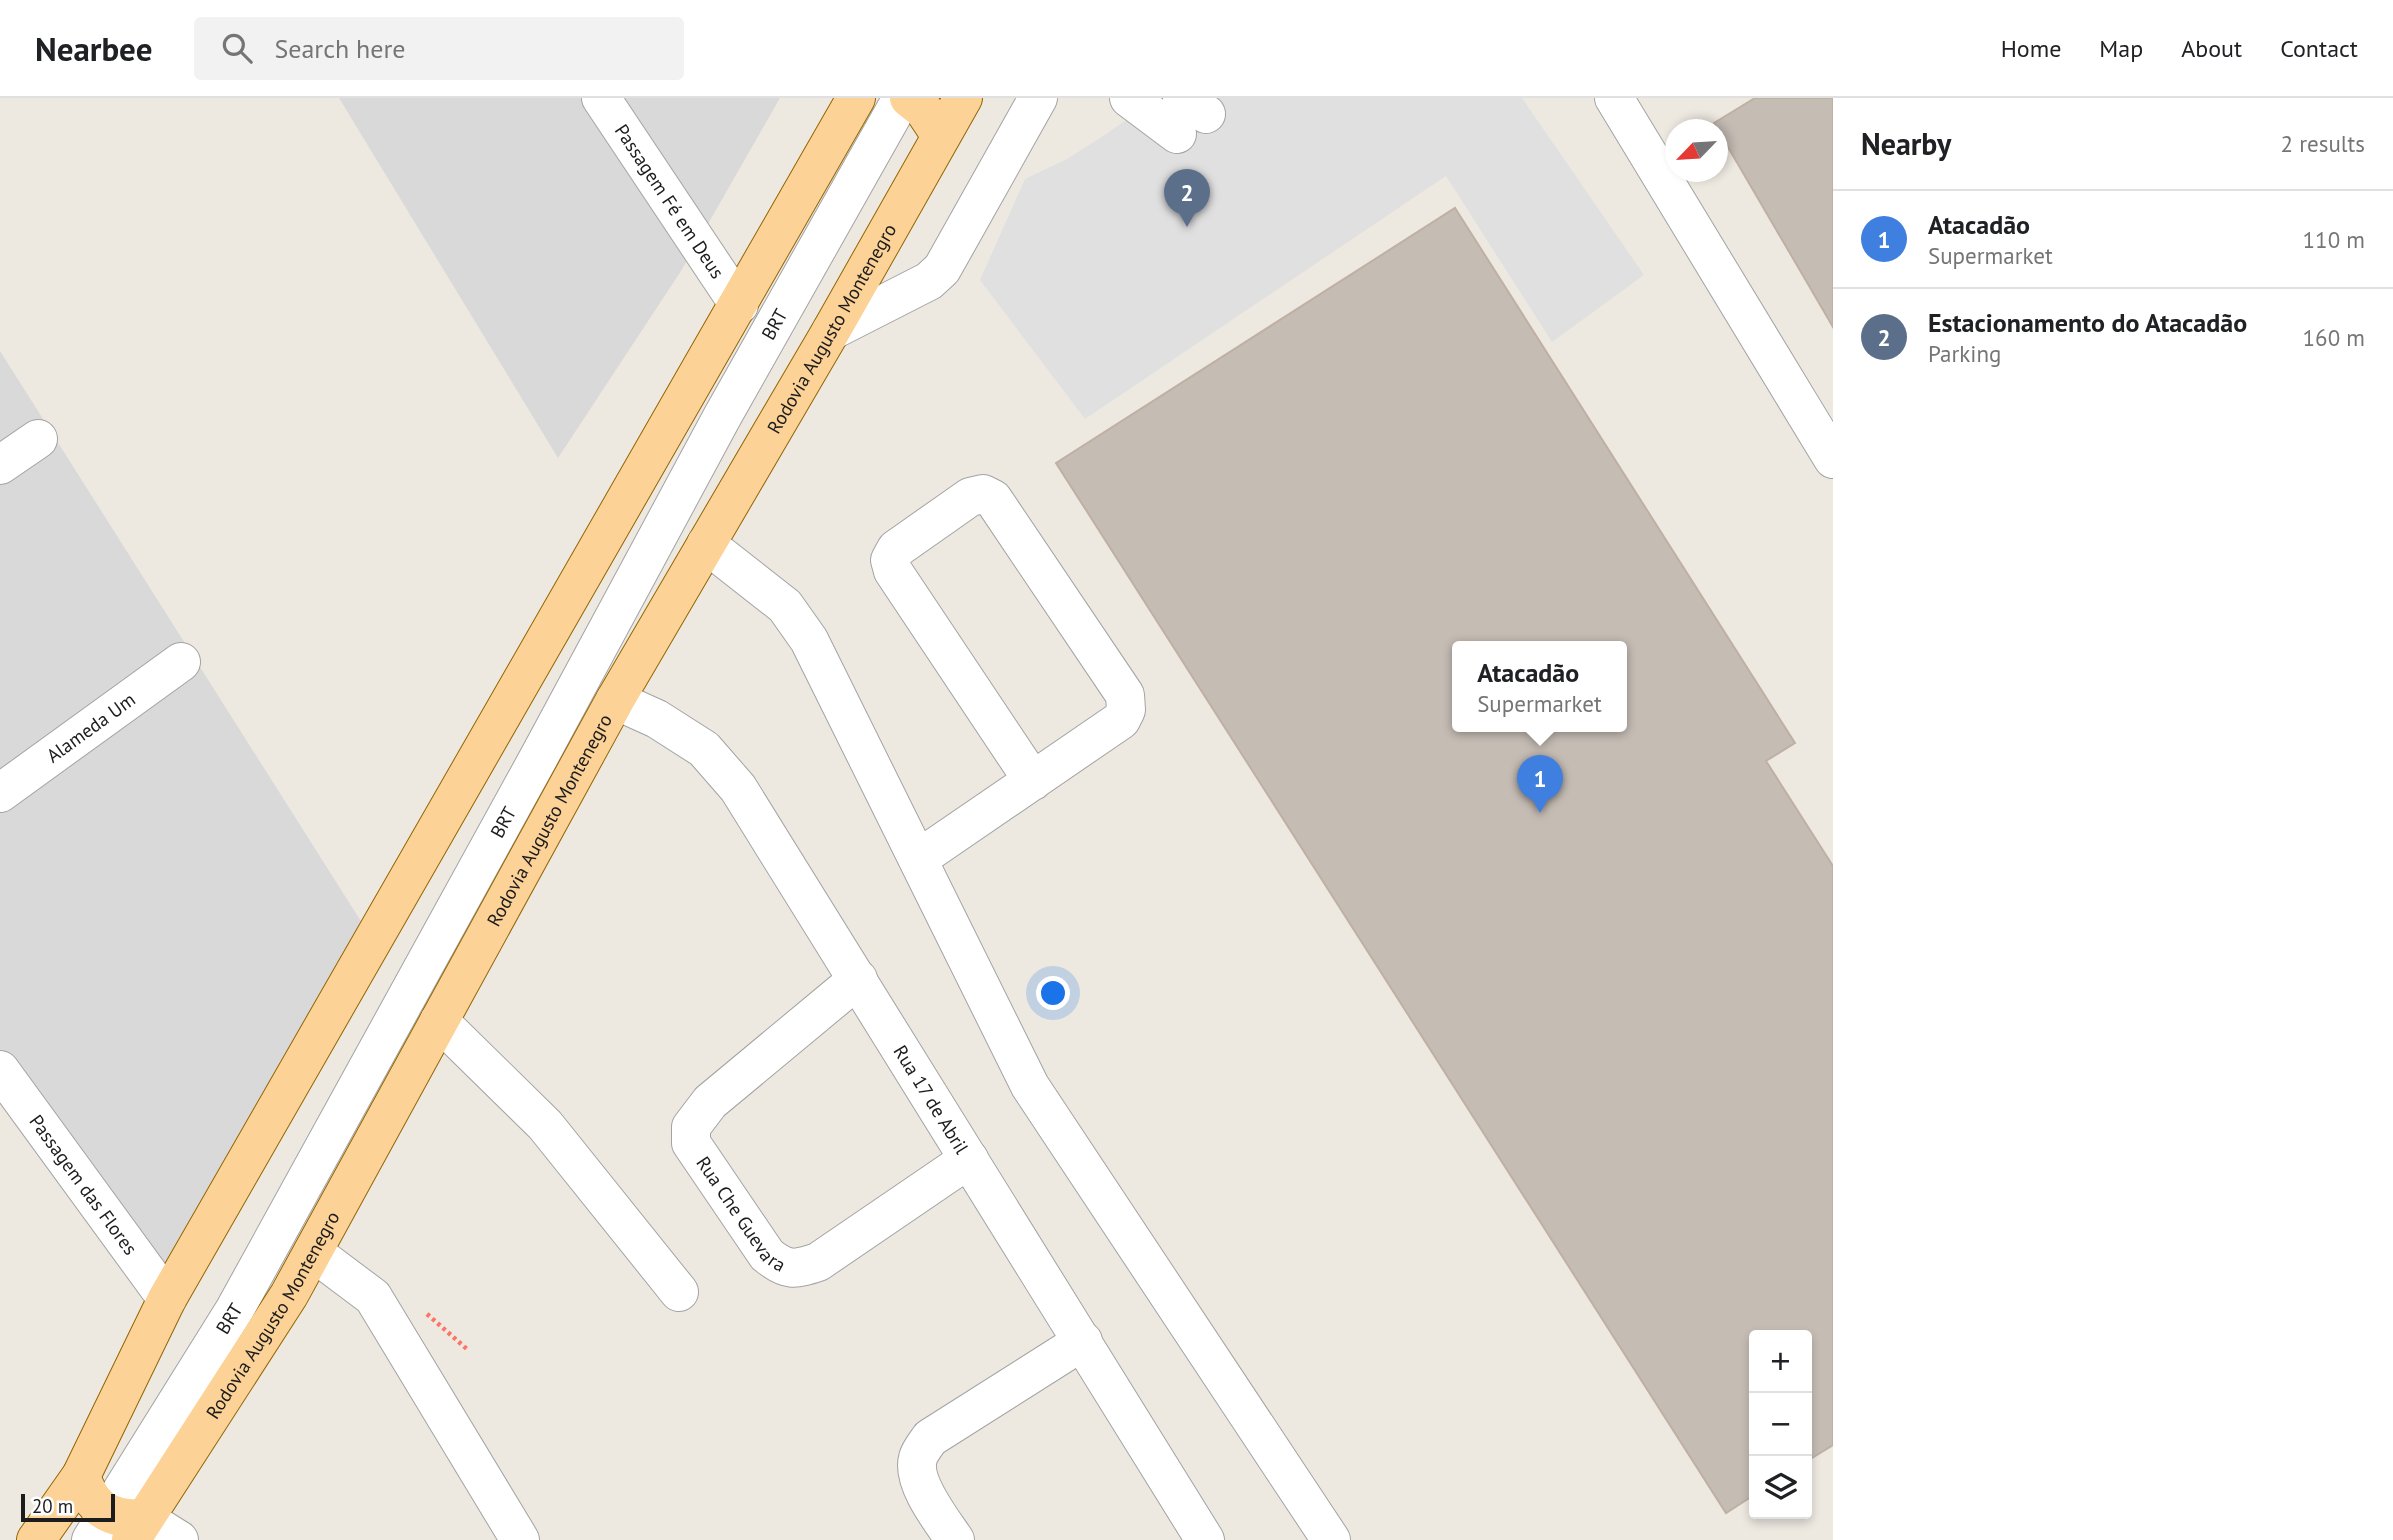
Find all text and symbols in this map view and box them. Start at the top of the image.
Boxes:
search box [194,17,684,80]
text: Nearbee [35,27,152,70]
icon: search [218,29,256,67]
text: Search here [274,32,406,65]
text: Home [2001,33,2061,64]
text: Map [2099,33,2143,64]
text: About [2181,33,2242,64]
text: Contact [2280,33,2358,64]
north arrow [1665,119,1728,182]
street label: Passagem Fé em Deus [610,120,730,283]
text: Nearby [1861,124,1951,163]
text: 2 results [2281,129,2365,158]
pin: 2 [1164,169,1210,227]
text: Atacadão [1928,208,2030,241]
street label: Rodovia Augusto Montenegro [762,219,901,438]
text: 1 [1877,225,1891,254]
text: 110 m [2303,225,2365,254]
text: Supermarket [1928,241,2053,270]
street label: BRT [756,304,793,344]
text: Estacionamento do Atacadão [1928,306,2247,339]
text: 2 [1877,323,1891,352]
text: 160 m [2303,323,2365,352]
text: Parking [1928,339,2001,368]
popup [1452,641,1627,732]
text: Atacadão [1477,656,1579,689]
street label: Alameda Um [42,687,140,767]
text: Supermarket [1477,689,1602,718]
street label: Rodovia Augusto Montenegro [481,710,617,930]
pin: 1 [1517,755,1563,813]
street label: BRT [485,802,521,842]
your location [1036,976,1070,1010]
street label: Rua 17 de Abril [889,1040,974,1158]
street label: Passagem das Flores [25,1110,143,1260]
street label: Rua Che Guevara [691,1151,790,1277]
street label: Rodovia Augusto Montenegro [200,1207,345,1423]
street label: BRT [210,1298,248,1338]
map controls [1749,1330,1812,1519]
button: + [1749,1330,1812,1393]
button: − [1749,1393,1812,1456]
button: layers [1749,1456,1812,1519]
scale bar [21,1491,116,1523]
text: 20 m [32,1494,73,1518]

